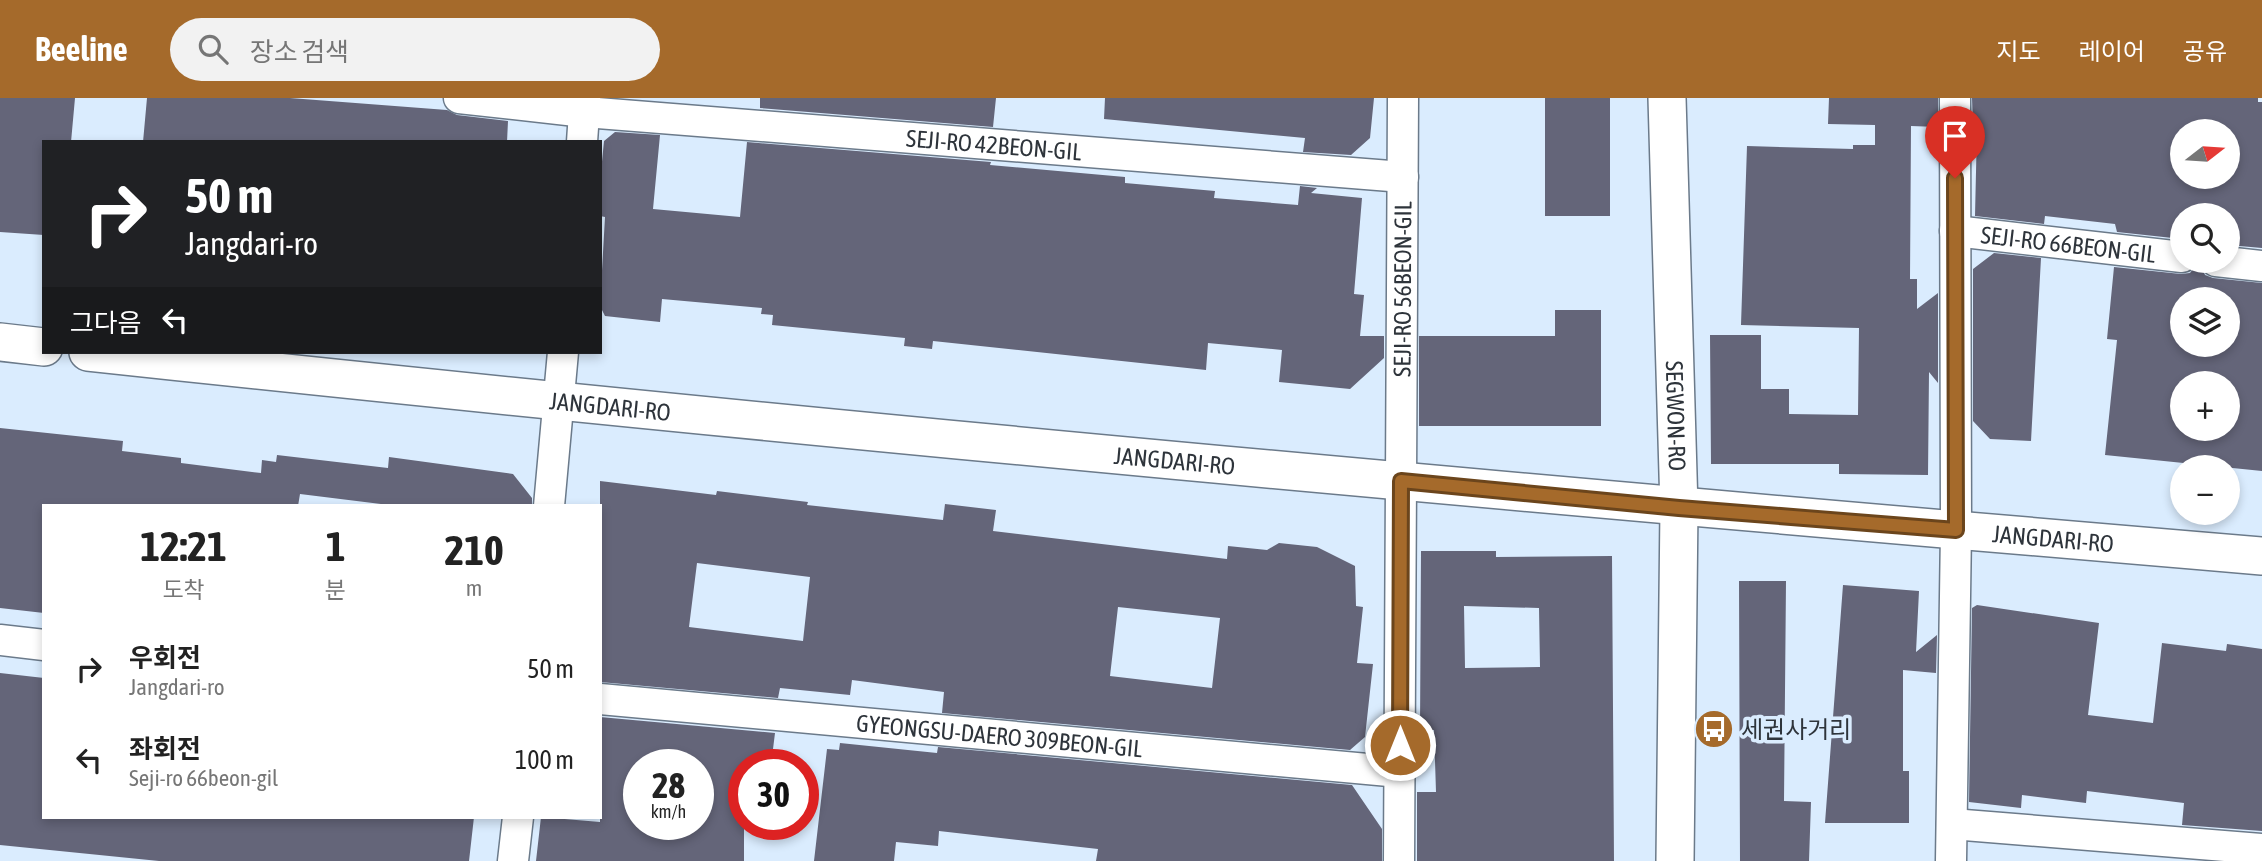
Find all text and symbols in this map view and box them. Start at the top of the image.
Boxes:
search box [170,18,660,81]
text: Beeline [35,30,128,68]
icon: search [194,30,232,68]
text: 장소 검색 [250,37,349,67]
text: 지도 [1996,38,2041,65]
text: 레이어 [2079,38,2145,65]
text: 공유 [2183,38,2227,65]
pin [1925,106,1985,178]
icon: arrive [1936,117,1974,155]
north arrow [2170,119,2240,189]
map controls [2170,119,2240,525]
street label: SEJI-RO 42BEON-GIL [905,124,1083,165]
text: 50 m [185,167,273,223]
icon: right [70,168,161,259]
street label: SEJI-RO 56BEON-GIL [1388,200,1416,377]
button: search [2170,203,2240,273]
street label: SEJI-RO 66BEON-GIL [1979,221,2158,267]
text: Jangdari-ro [185,225,318,262]
button: layers [2170,287,2240,357]
icon: left [156,301,194,339]
text: 그다음 [70,308,142,338]
street label: SEGWON-RO [1661,360,1691,471]
button: + [2170,371,2240,441]
street label: JANGDARI-RO [548,387,672,426]
street label: JANGDARI-RO [1113,441,1236,479]
button: − [2170,455,2240,525]
street label: JANGDARI-RO [1991,520,2115,557]
text: 12:21 [140,522,227,570]
text: 1 [326,522,345,570]
text: 210 [444,526,504,574]
text: m [466,575,482,601]
text: 도착 [162,577,205,603]
text: 분 [325,577,346,603]
text: 우회전 [129,643,201,673]
icon: right [70,650,108,688]
text: 50 m [527,654,574,684]
text: Jangdari-ro [129,674,225,700]
position arrow [1363,708,1437,782]
bus stop icon: 세권사거리 [1693,708,1735,750]
street label: GYEONGSU-DAERO 309BEON-GIL [855,709,1144,762]
place label: 세권사거리 [1741,716,1851,743]
text: 좌회전 [129,734,201,764]
icon: left [70,741,108,779]
text: 100 m [515,745,574,775]
speed limit sign: 30 [728,749,819,840]
text: Seji-ro 66beon-gil [129,765,278,791]
text: 28 [652,765,685,805]
text: km/h [651,801,686,822]

